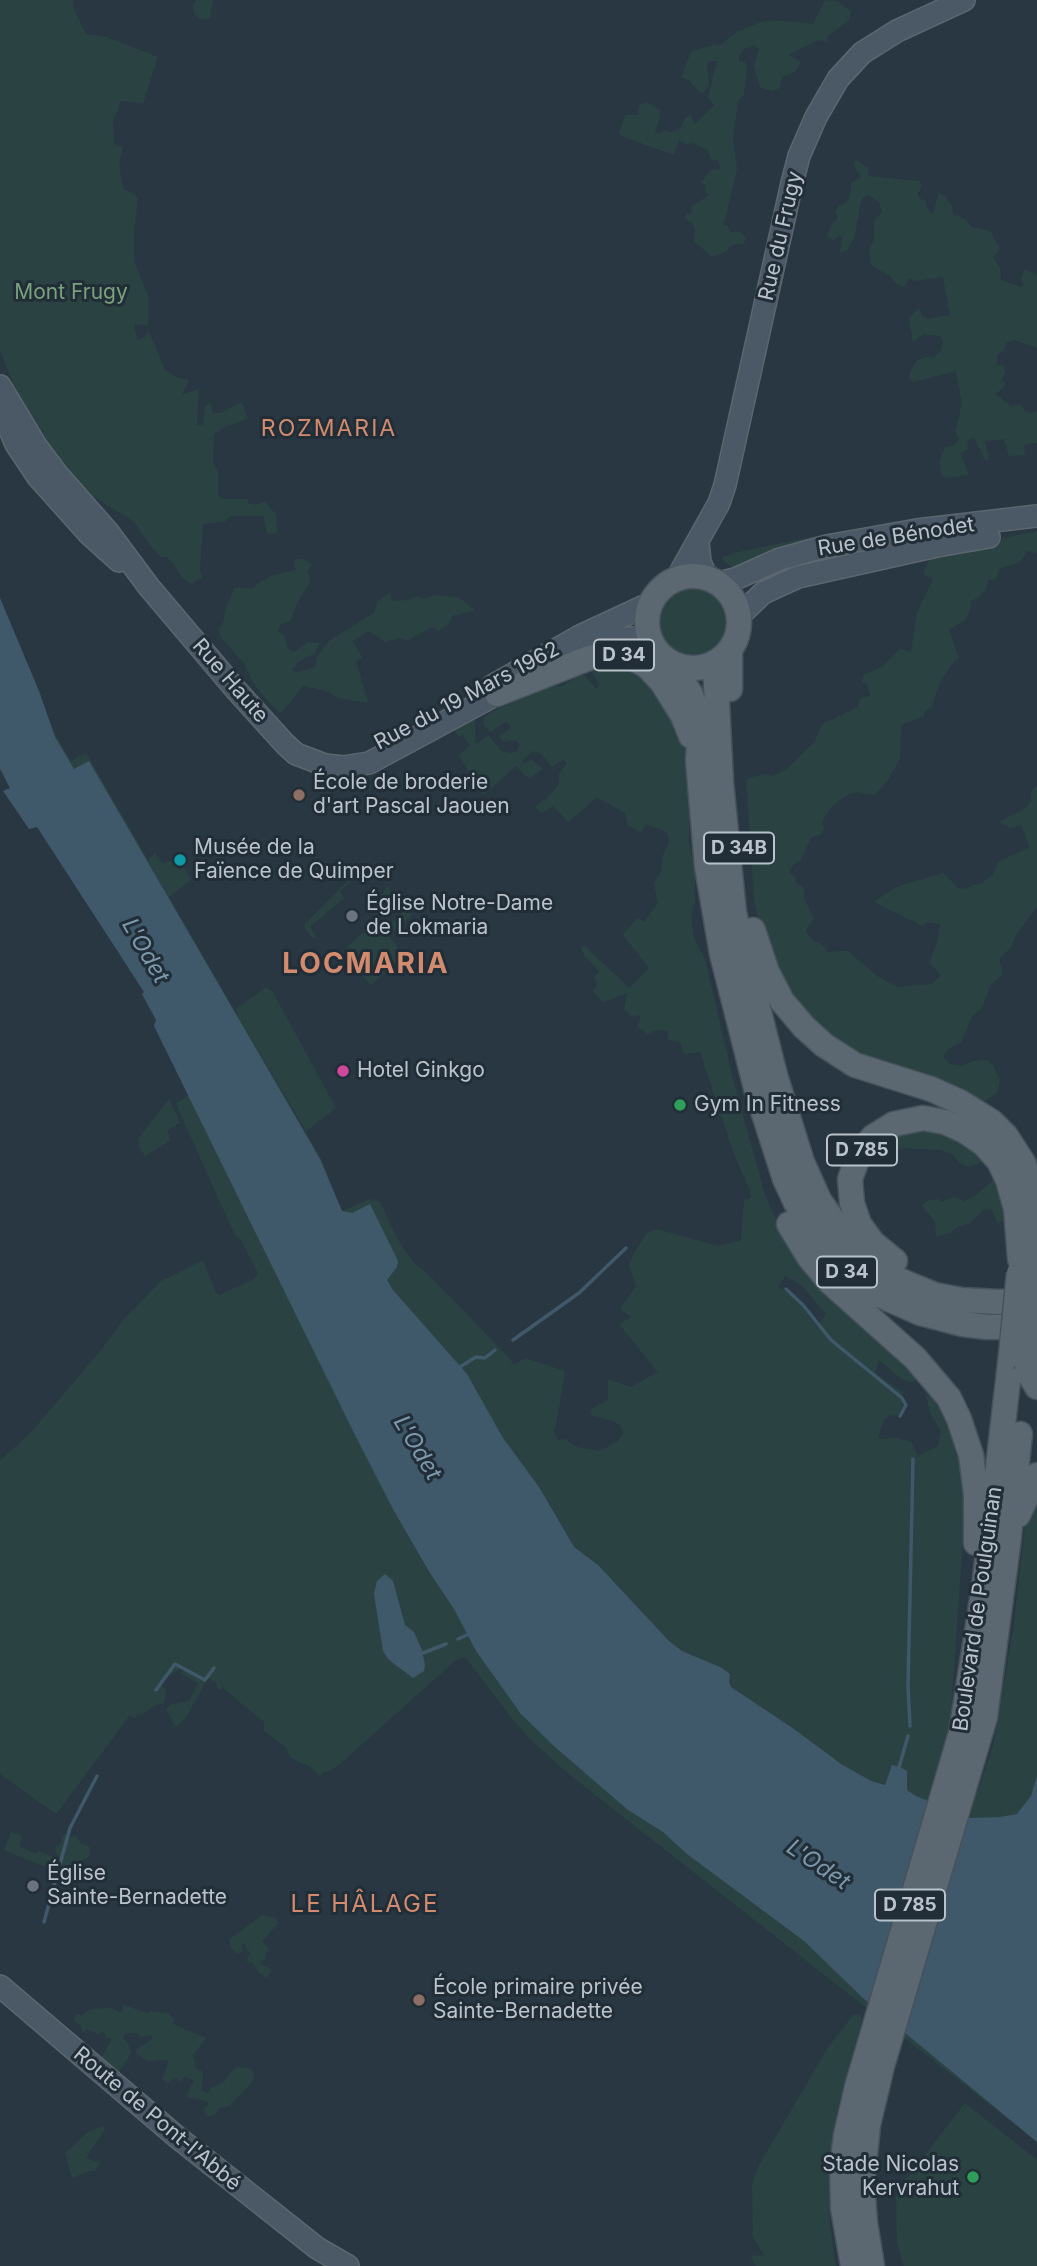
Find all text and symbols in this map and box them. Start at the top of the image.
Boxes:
street label: Rue du Frugy [754,169,808,303]
park label: Mont Frugy [14,280,128,306]
district label: ROZMARIA [262,415,396,443]
street label: Rue de Bénodet [816,512,976,562]
street label: Rue Haute [187,634,273,728]
street label: Rue du 19 Mars 1962 [370,637,564,755]
road number: D 34 [594,640,654,670]
place label: École de broderie d'art Pascal Jaouen [313,770,510,820]
marker: École de broderie d'art Pascal Jaouen [291,787,307,803]
road number: D 34B [704,832,774,863]
place label: Musée de la Faïence de Quimper [194,835,394,885]
marker: Musée de la Faïence de Quimper [172,852,188,868]
place label: Église Notre-Dame de Lokmaria [366,891,553,941]
marker: Église Notre-Dame de Lokmaria [344,908,360,924]
water label: L'Odet [115,914,175,988]
district label: LOCMARIA [283,948,449,982]
place label: Hotel Ginkgo [357,1058,485,1084]
marker: Hotel Ginkgo [335,1063,351,1079]
place label: Gym In Fitness [694,1092,841,1118]
marker: Gym In Fitness [672,1097,688,1113]
road number: D 785 [827,1134,897,1166]
road number: D 34 [817,1256,877,1288]
water label: L'Odet [387,1411,447,1485]
street label: Boulevard de Poulguinan [948,1485,1008,1733]
water label: L'Odet [781,1834,855,1896]
place label: Église Sainte-Bernadette [47,1861,227,1911]
marker: Église Sainte-Bernadette [25,1878,41,1894]
road number: D 785 [875,1890,945,1921]
district label: LE HÂLAGE [292,1891,438,1919]
place label: École primaire privée Sainte-Bernadette [433,1975,643,2025]
marker: École primaire privée Sainte-Bernadette [411,1992,427,2008]
street label: Route de Pont-l'Abbé [68,2042,246,2196]
place label: Stade Nicolas Kervrahut [822,2152,959,2202]
marker: Stade Nicolas Kervrahut [965,2169,981,2185]

